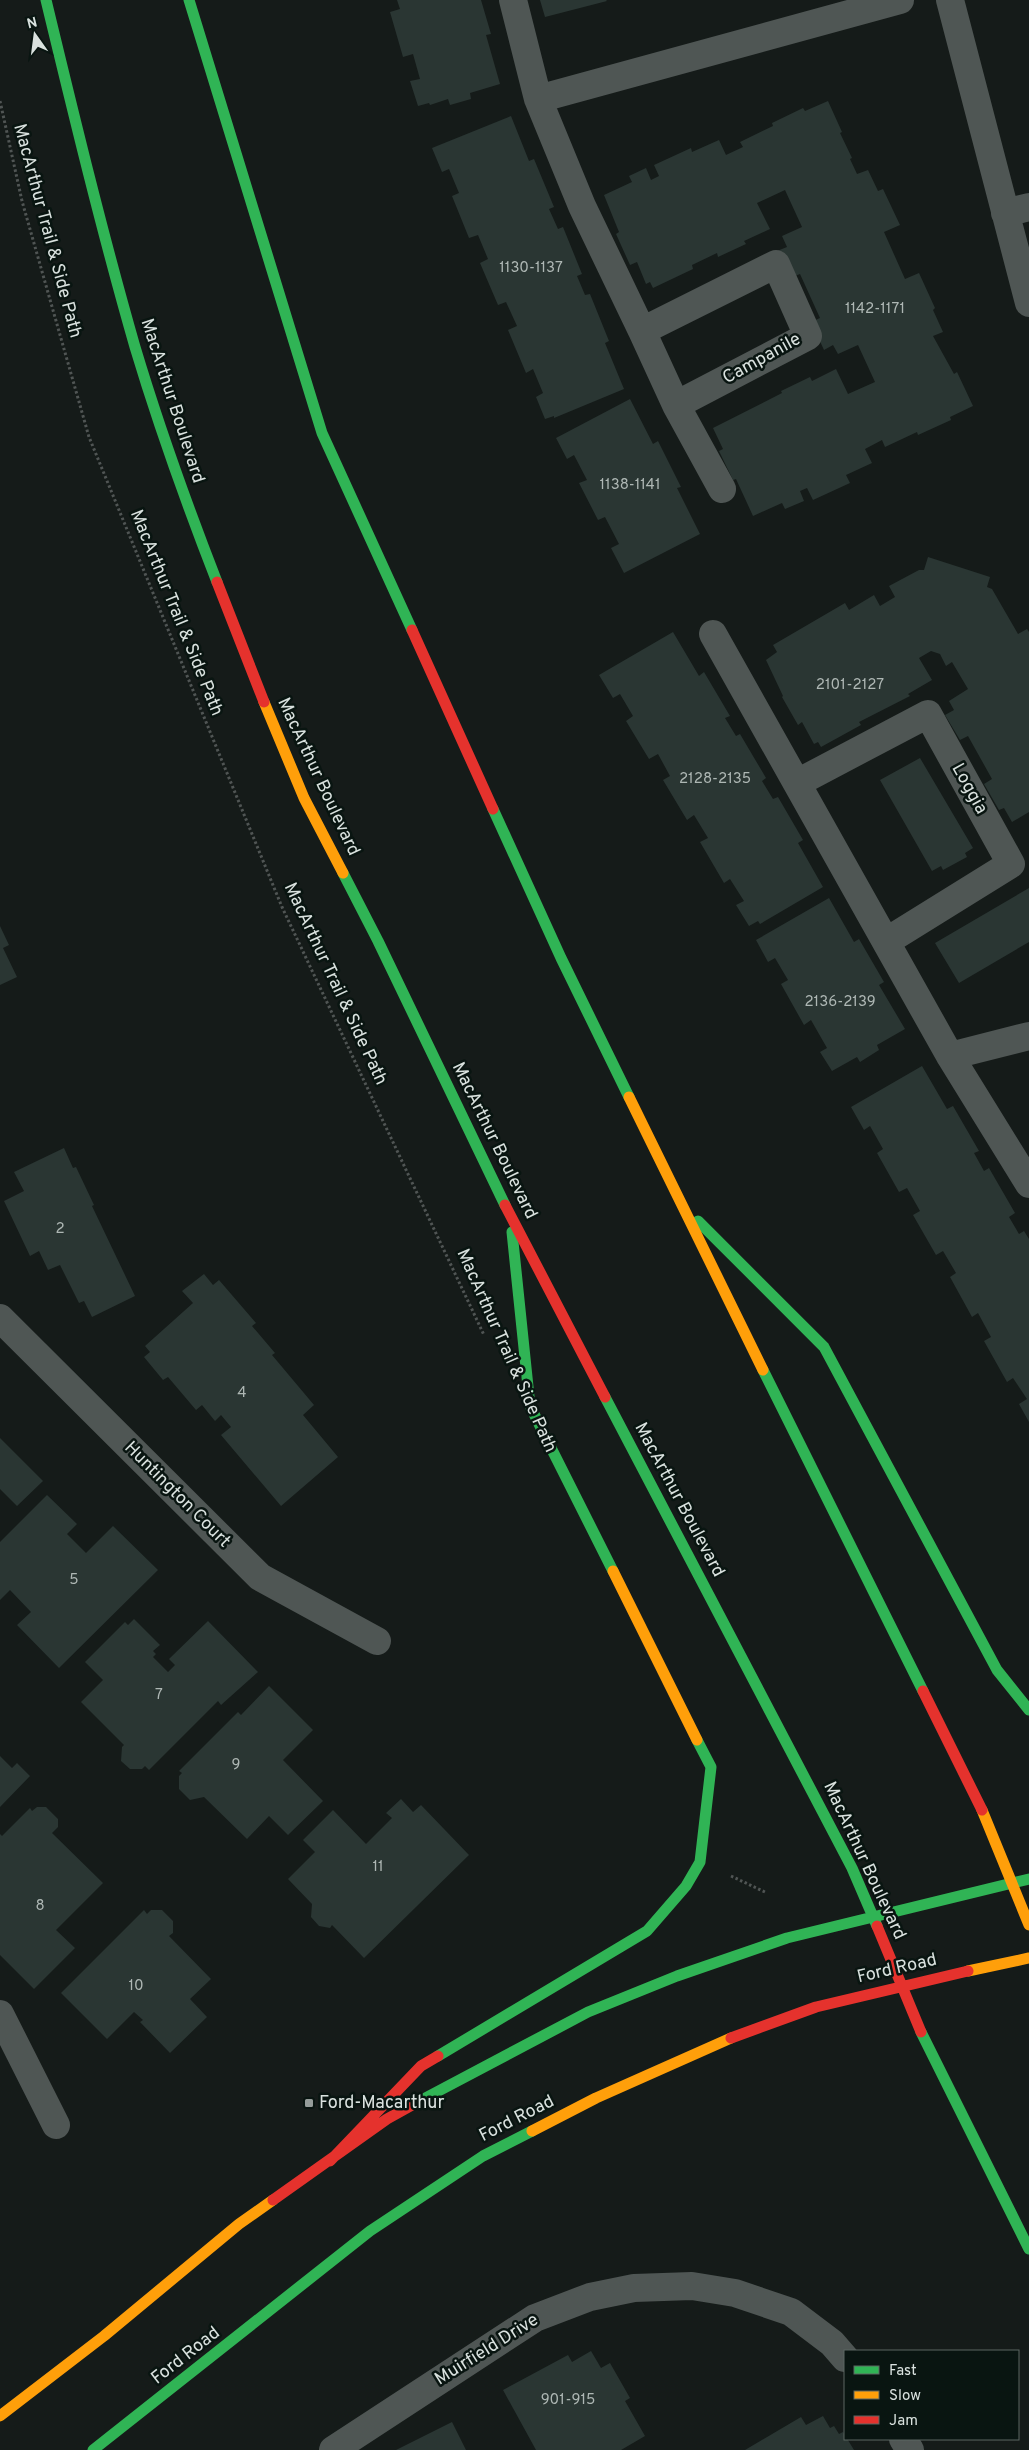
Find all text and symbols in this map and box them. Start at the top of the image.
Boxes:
north arrow [10,10,60,60]
text: N [25,14,39,33]
street label: MacArthur Trail & Side Path [7,121,87,341]
house number: 1130-1137 [499,259,563,278]
house number: 1142-1171 [845,300,905,319]
street label: MacArthur Boulevard [135,316,209,486]
street label: Campanile [719,328,805,390]
house number: 1138-1141 [599,476,661,495]
street label: MacArthur Trail & Side Path [124,506,228,720]
house number: 2101-2127 [816,676,884,695]
street label: MacArthur Boulevard [271,694,365,860]
street label: Loggia [946,760,992,818]
house number: 2128-2135 [679,770,751,789]
street label: MacArthur Trail & Side Path [278,879,392,1089]
house number: 2136-2139 [804,993,876,1012]
street label: MacArthur Boulevard [446,1059,542,1223]
house number: 2 [55,1220,65,1239]
street label: MacArthur Trail & Side Path [451,1246,561,1456]
house number: 4 [237,1384,247,1403]
street label: MacArthur Boulevard [629,1419,729,1581]
street label: Huntington Court [119,1437,235,1553]
house number: 5 [69,1571,79,1590]
house number: 7 [155,1686,163,1705]
house number: 9 [232,1756,240,1775]
street label: MacArthur Boulevard [817,1778,911,1944]
house number: 11 [372,1858,384,1877]
house number: 8 [35,1897,45,1916]
street label: Ford Road [855,1949,939,1989]
house number: 10 [128,1977,144,1996]
street label: Ford Road [476,2090,558,2148]
place label: Ford-Macarthur [319,2092,445,2115]
marker: Ford-Macarthur [303,2097,315,2109]
street label: Muirfield Drive [431,2309,543,2391]
street label: Ford Road [147,2322,225,2390]
legend [844,2350,1019,2440]
text: Fast [889,2362,917,2381]
text: Slow [889,2387,921,2406]
house number: 901-915 [541,2391,595,2410]
text: Jam [889,2412,918,2431]

